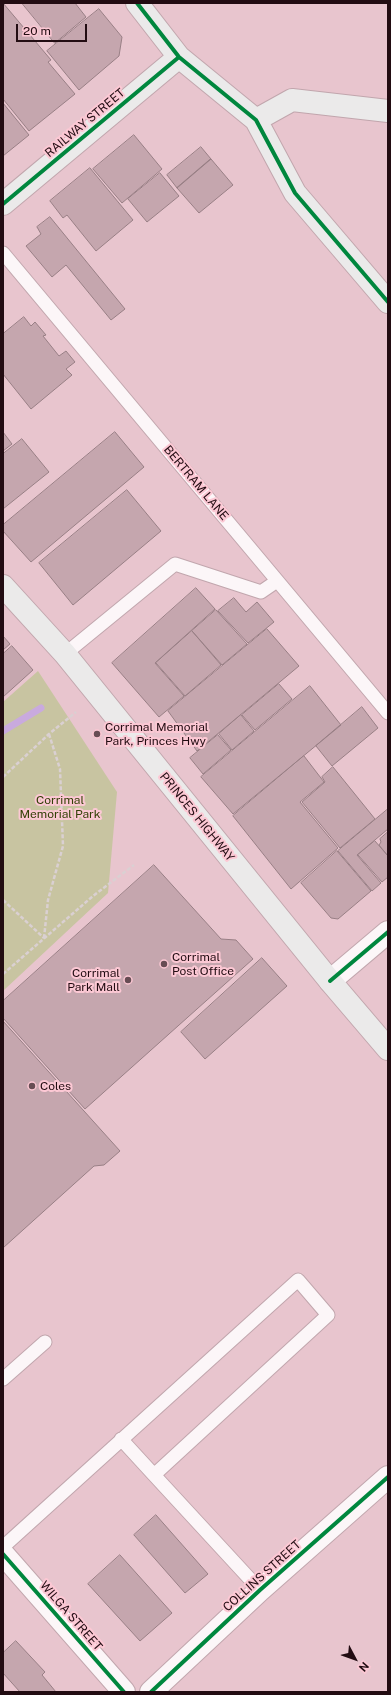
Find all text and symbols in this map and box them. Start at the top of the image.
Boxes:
scale bar [18,16,89,42]
text: 20 m [23,24,51,38]
street label: RAILWAY STREET [42,86,128,160]
street label: BERTRAM LANE [161,443,231,523]
place label: Corrimal Memorial Park, Princes Hwy [105,720,208,748]
marker: Corrimal Memorial Park, Princes Hwy [92,729,102,739]
street label: PRINCES HIGHWAY [157,770,237,864]
park label: Corrimal Memorial Park [20,793,100,821]
place label: Corrimal Post Office [172,950,234,978]
marker: Corrimal Post Office [159,959,169,969]
place label: Corrimal Park Mall [67,966,120,994]
marker: Corrimal Park Mall [123,975,133,985]
place label: Coles [40,1079,71,1093]
marker: Coles [27,1081,37,1091]
street label: COLLINS STREET [220,1537,304,1615]
street label: WILGA STREET [37,1578,105,1654]
north arrow [335,1639,375,1679]
text: N [357,1660,371,1674]

